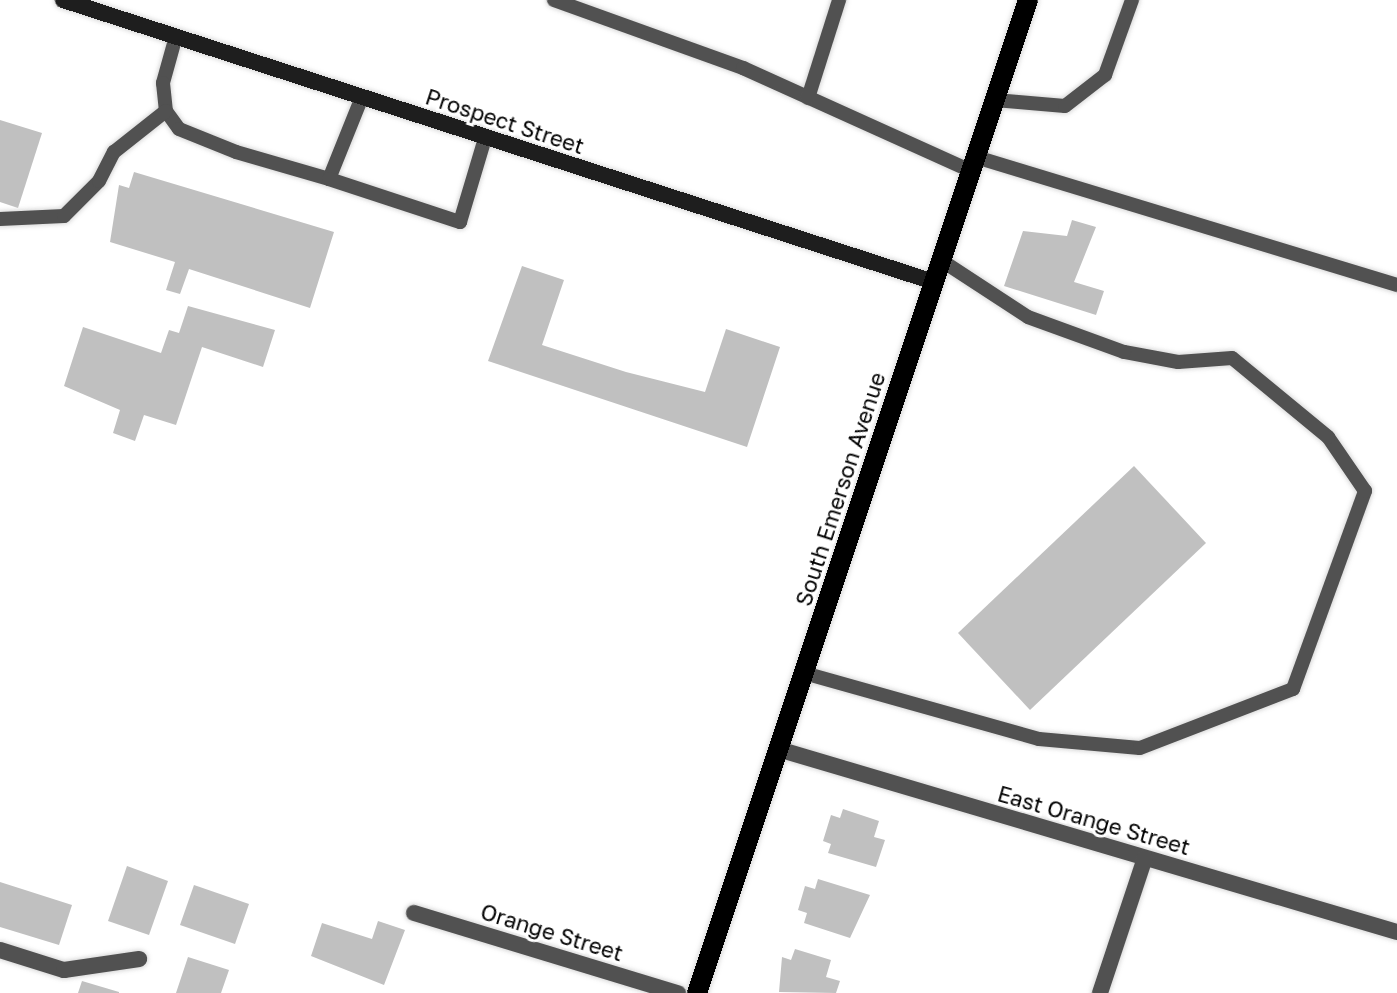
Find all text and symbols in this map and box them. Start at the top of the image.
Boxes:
street label: Prospect Street [422,83,588,159]
street label: South Emerson Avenue [790,369,890,609]
street label: East Orange Street [995,780,1193,860]
street label: Orange Street [478,898,626,966]

